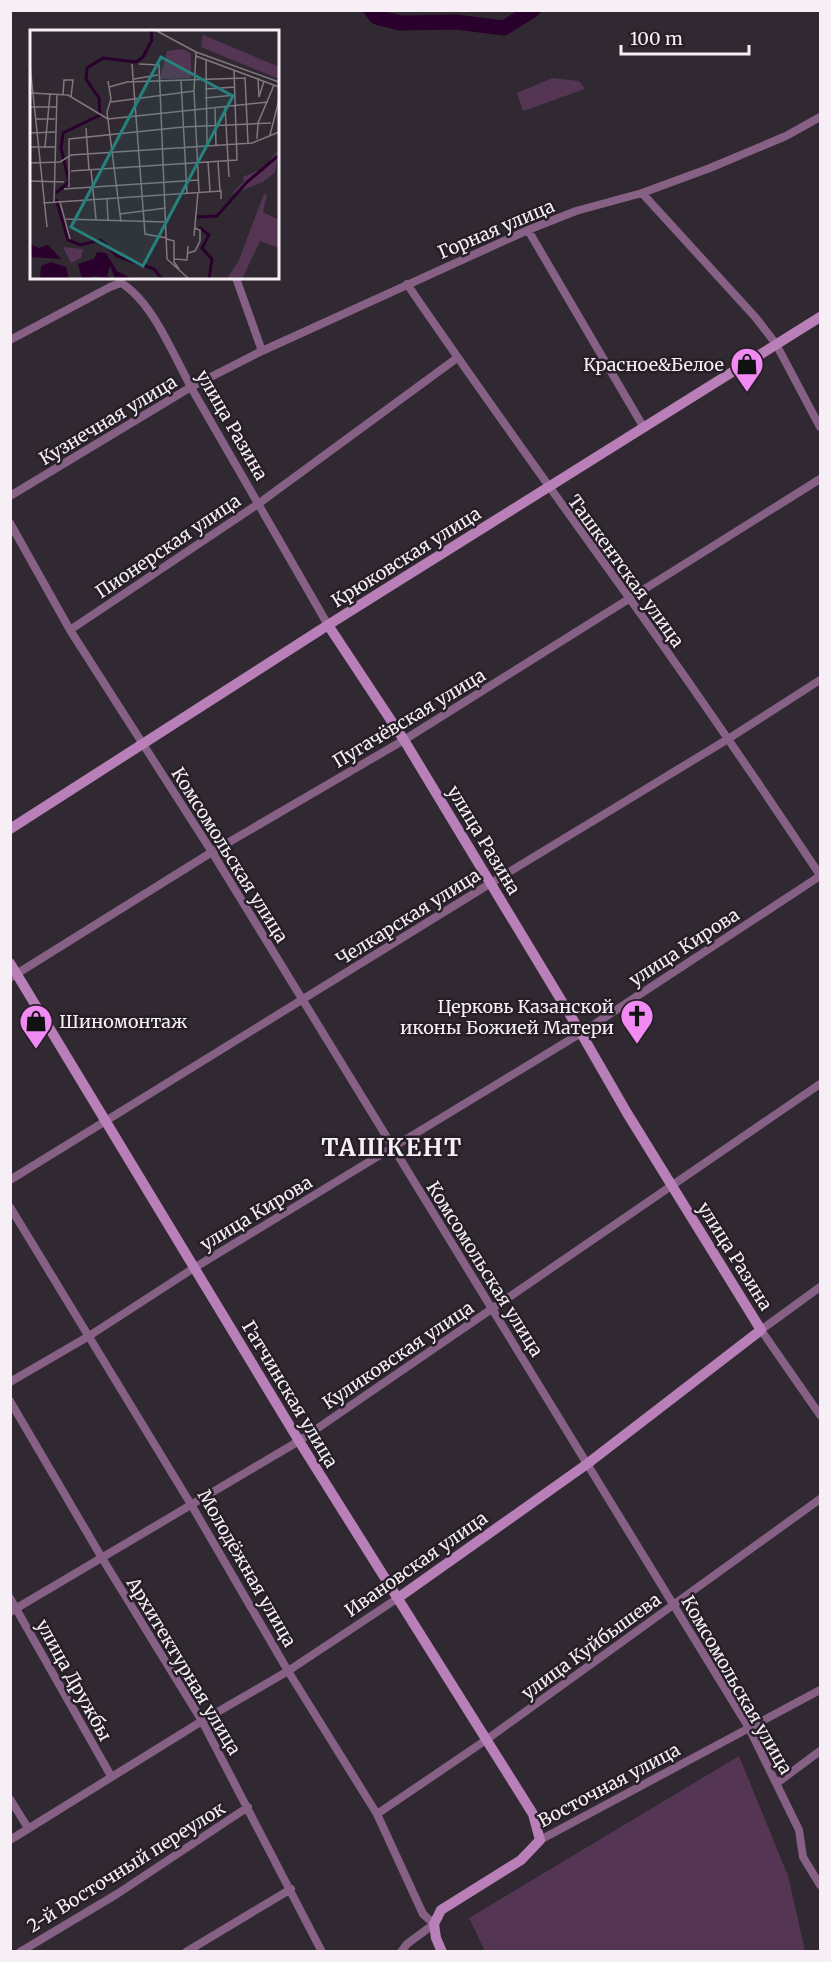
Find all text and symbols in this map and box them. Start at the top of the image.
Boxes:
scale bar [621,18,748,56]
text: 100 m [630,27,683,50]
inset map [30,30,279,279]
street label: Горная улица [434,194,558,264]
shop icon: Красное&Белое [729,346,765,393]
place label: Красное&Белое [583,353,724,376]
street label: улица Разина [191,366,273,485]
street label: Кузнечная улица [35,370,181,470]
street label: Пионерская улица [91,489,245,603]
street label: Ташкентская улица [563,490,689,652]
street label: Крюковская улица [327,502,485,612]
street label: Пугачёвская улица [328,663,490,773]
street label: Комсомольская улица [167,763,294,947]
street label: улица Разина [442,781,526,899]
street label: Челкарская улица [332,863,485,971]
street label: улица Кирова [624,903,744,991]
place label: Церковь Казанской иконы Божией Матери [400,995,614,1039]
church icon: Церковь Казанской иконы Божией Матери [619,998,655,1045]
shop icon: Шиномонтаж [18,1003,54,1050]
place label: Шиномонтаж [59,1010,188,1033]
district label: ТАШКЕНТ [321,1132,463,1163]
street label: улица Кирова [196,1170,317,1256]
street label: Комсомольская улица [422,1177,549,1361]
street label: улица Разина [692,1197,778,1315]
street label: Куликовская улица [318,1296,478,1414]
street label: Гатчинская улица [237,1316,343,1472]
street label: Молодёжная улица [193,1485,302,1651]
street label: Ивановская улица [340,1506,492,1622]
street label: Архитектурная улица [121,1572,246,1759]
street label: улица Куйбышева [517,1587,666,1704]
street label: Комсомольская улица [676,1592,798,1779]
street label: улица Дружбы [31,1615,117,1745]
street label: Восточная улица [534,1738,684,1832]
street label: 2-й Восточный переулок [23,1796,230,1937]

